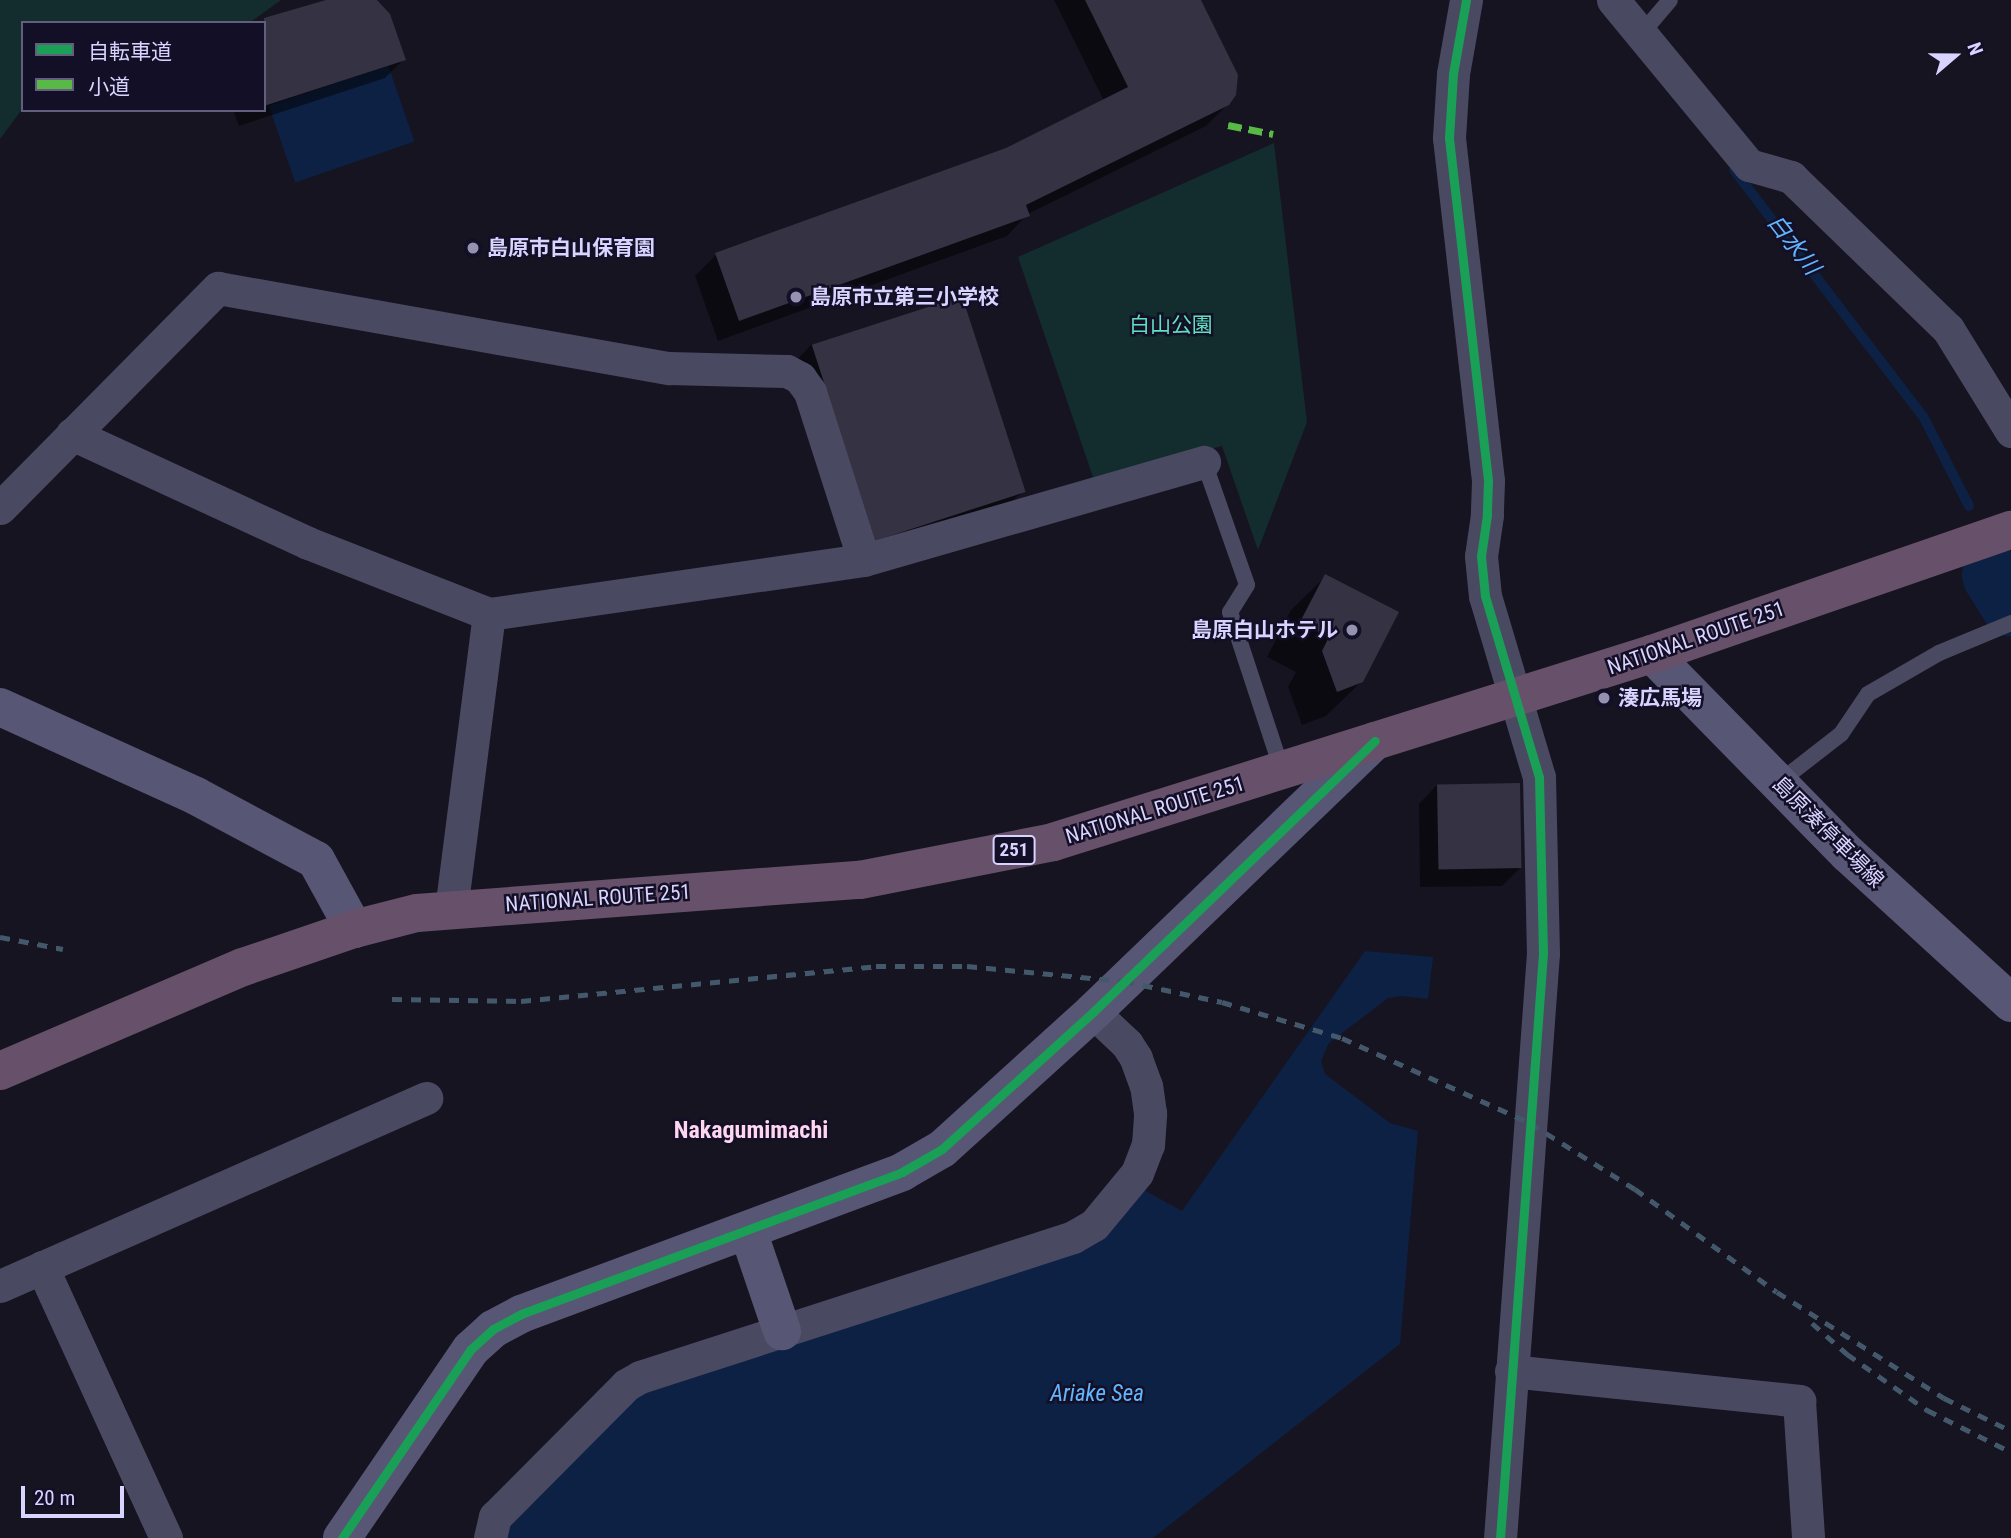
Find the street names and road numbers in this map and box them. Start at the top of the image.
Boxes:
street label: NATIONAL ROUTE 251 [1604,596,1788,680]
street label: NATIONAL ROUTE 251 [1062,771,1248,849]
street label: 島原湊停車場線 [1767,771,1889,893]
road number: 251 [991,834,1037,866]
street label: NATIONAL ROUTE 251 [504,879,692,917]

